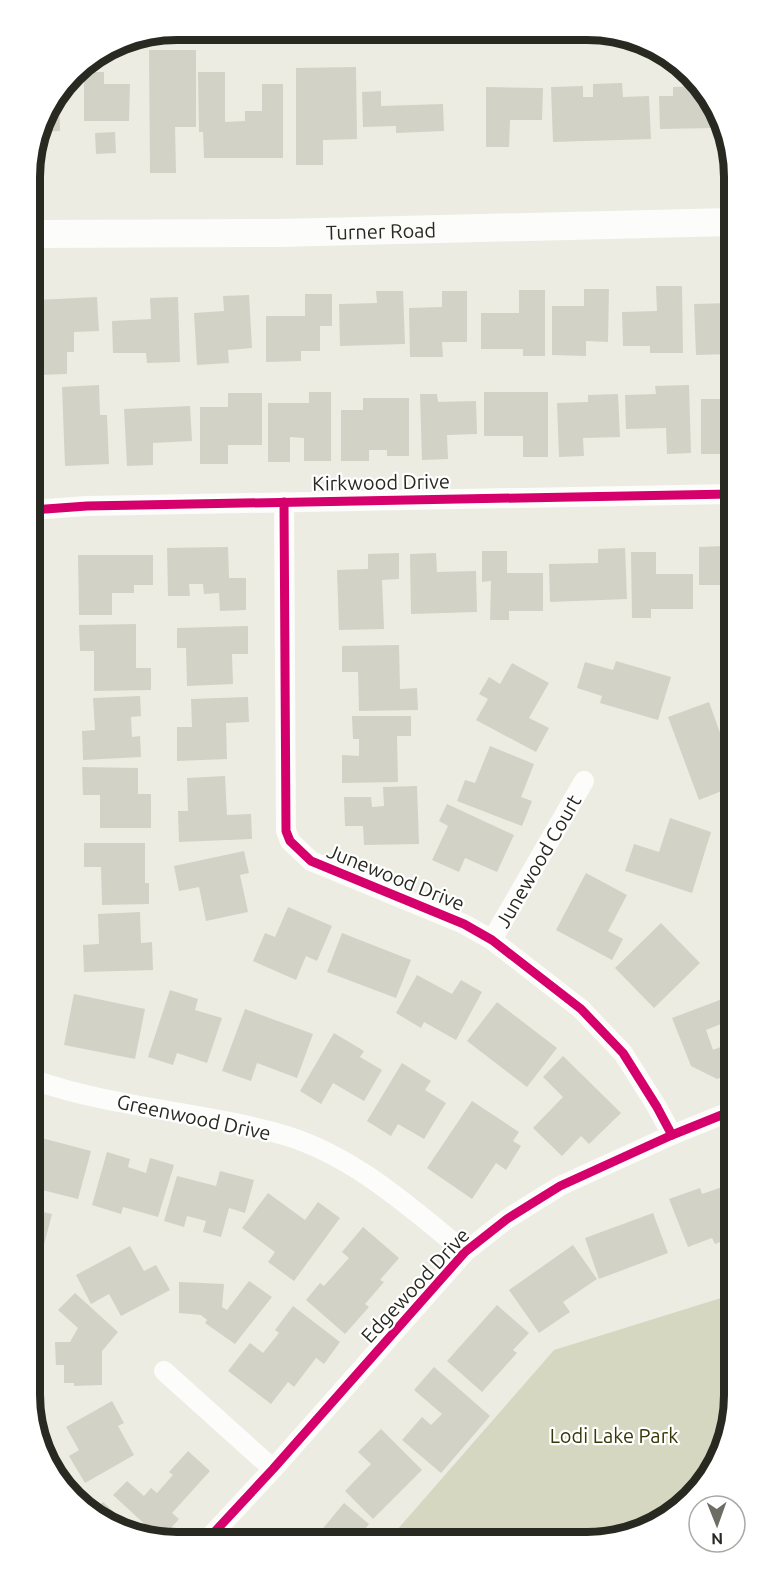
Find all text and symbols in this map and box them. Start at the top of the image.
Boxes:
street label: Turner Road [326,218,436,243]
street label: Kirkwood Drive [312,469,450,495]
street label: Junewood Court [491,790,585,932]
street label: Junewood Drive [324,839,468,915]
street label: Greenwood Drive [115,1089,273,1145]
street label: Edgewood Drive [356,1223,474,1347]
park label: Lodi Lake Park [550,1424,678,1447]
north arrow [687,1494,747,1554]
text: N [711,1530,723,1548]

